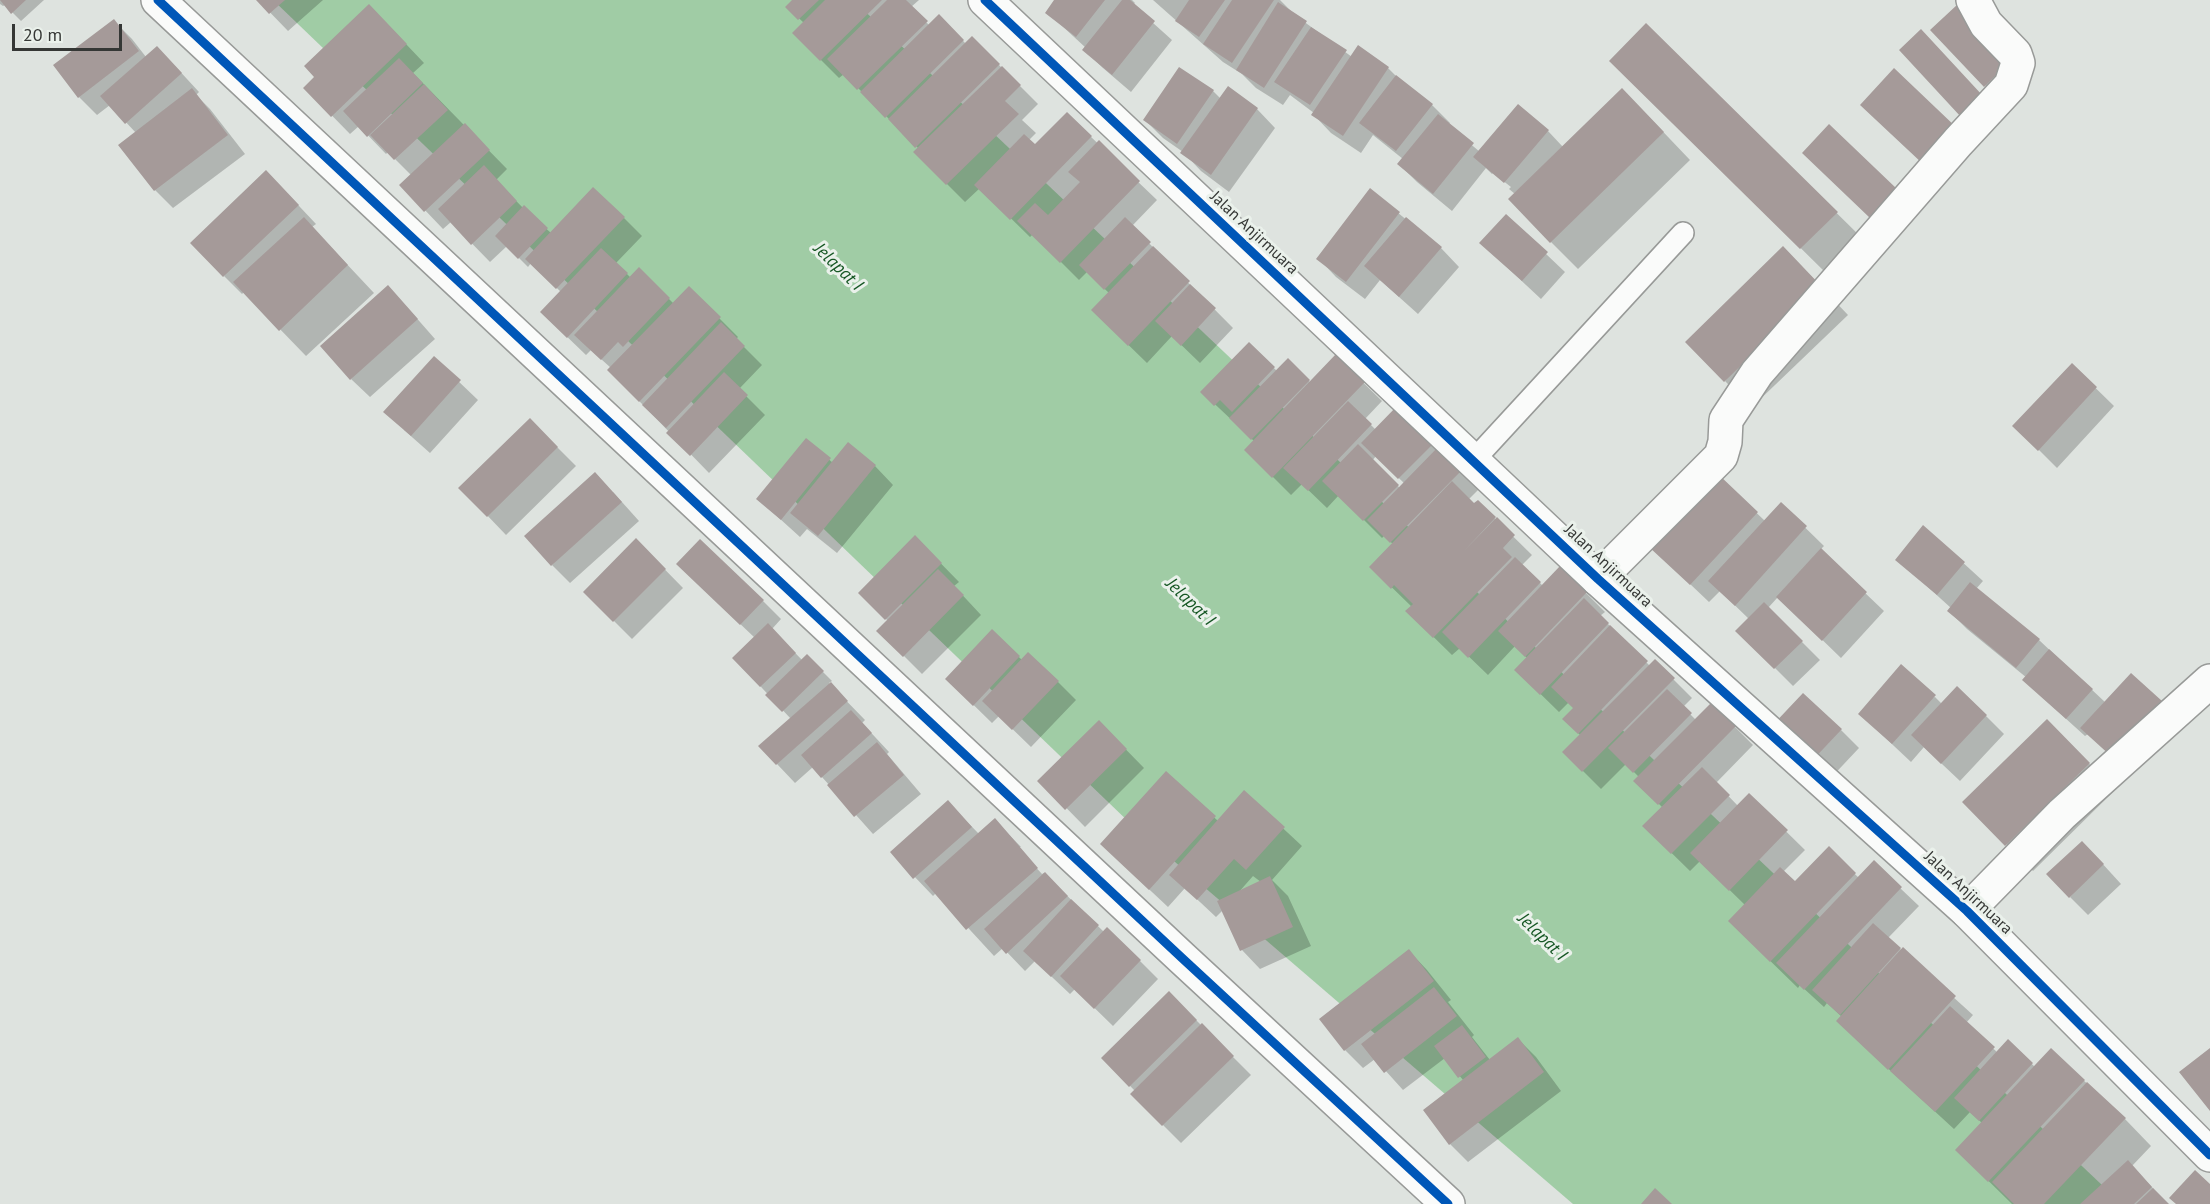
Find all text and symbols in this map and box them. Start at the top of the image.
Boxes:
scale bar [15,12,124,50]
text: 20 m [23,23,62,46]
street label: Jalan Anjirmuara [1206,187,1302,279]
water label: Jelapat I [809,238,867,296]
street label: Jalan Anjirmuara [1560,520,1656,612]
water label: Jelapat I [1161,573,1219,631]
street label: Jalan Anjirmuara [1920,847,2016,939]
water label: Jelapat I [1513,908,1571,966]

